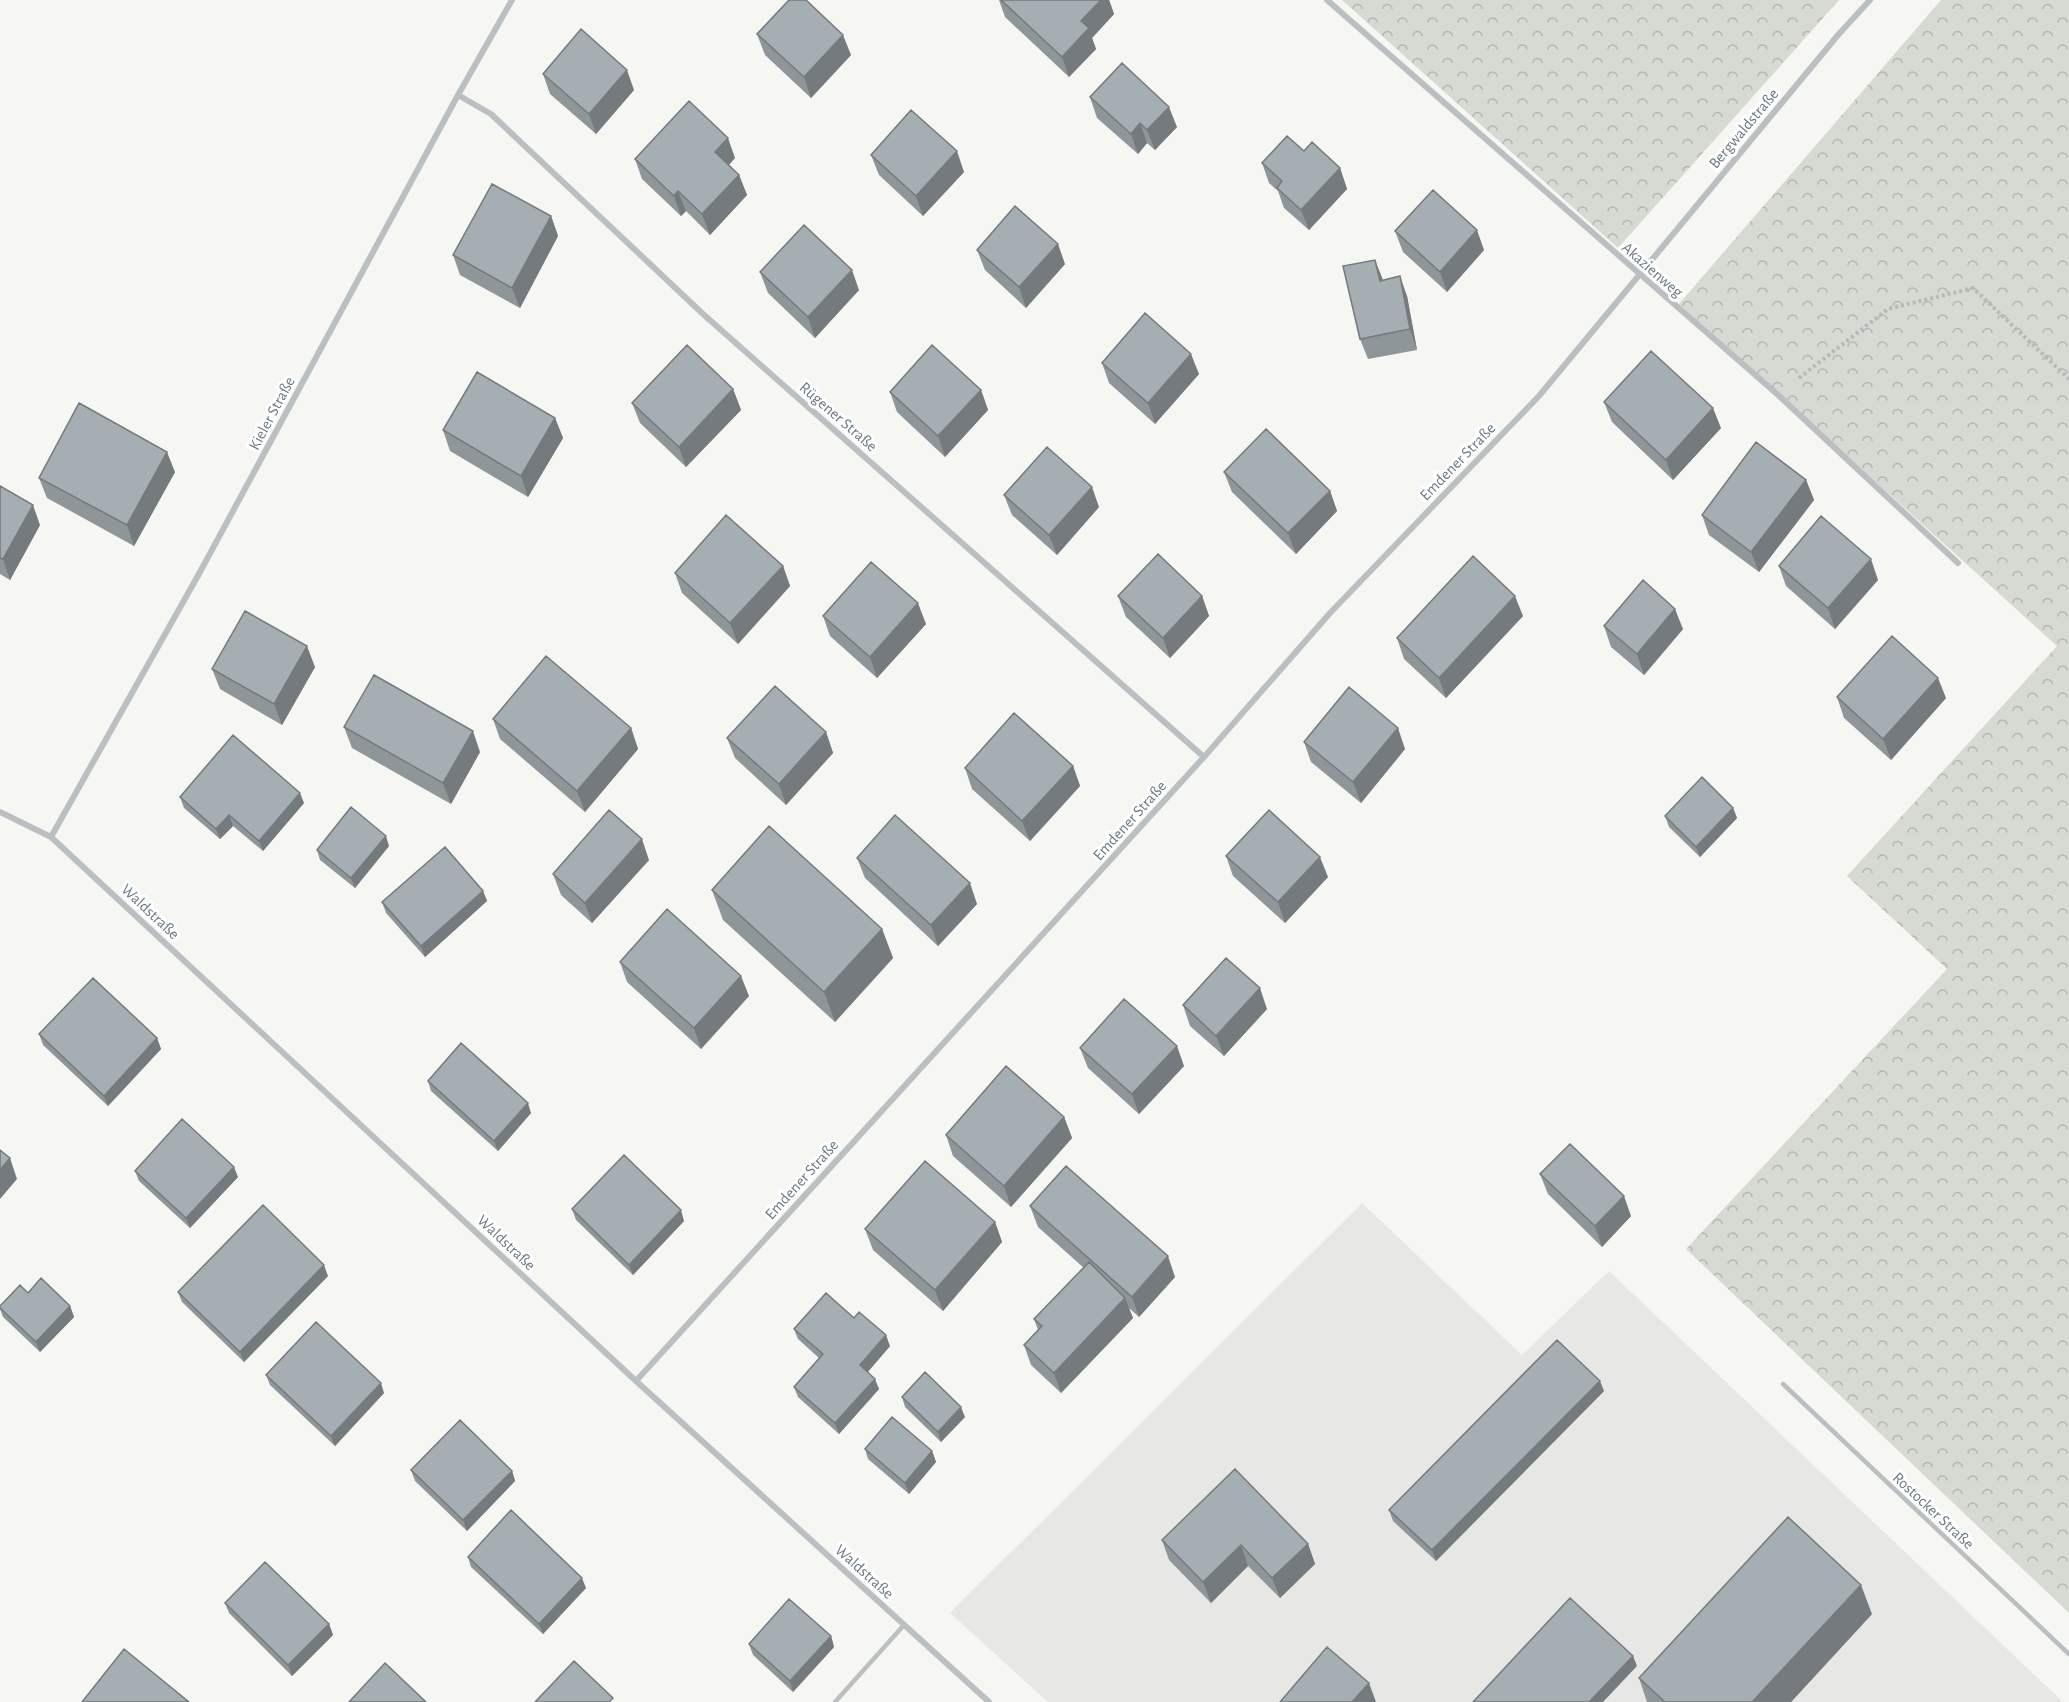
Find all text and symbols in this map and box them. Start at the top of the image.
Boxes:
street label: Bergwaldstraße [1706,86,1782,172]
street label: Akazienweg [1619,239,1686,301]
street label: Kieler Straße [246,374,298,453]
street label: Rügener Straße [797,379,880,454]
street label: Emdener Straße [1417,420,1498,503]
street label: Emdener Straße [1090,778,1169,863]
street label: Waldstraße [118,881,182,942]
street label: Emdener Straße [762,1137,841,1222]
street label: Waldstraße [474,1212,538,1273]
street label: Rostocker Straße [1890,1469,1977,1552]
street label: Waldstraße [832,1541,897,1602]

